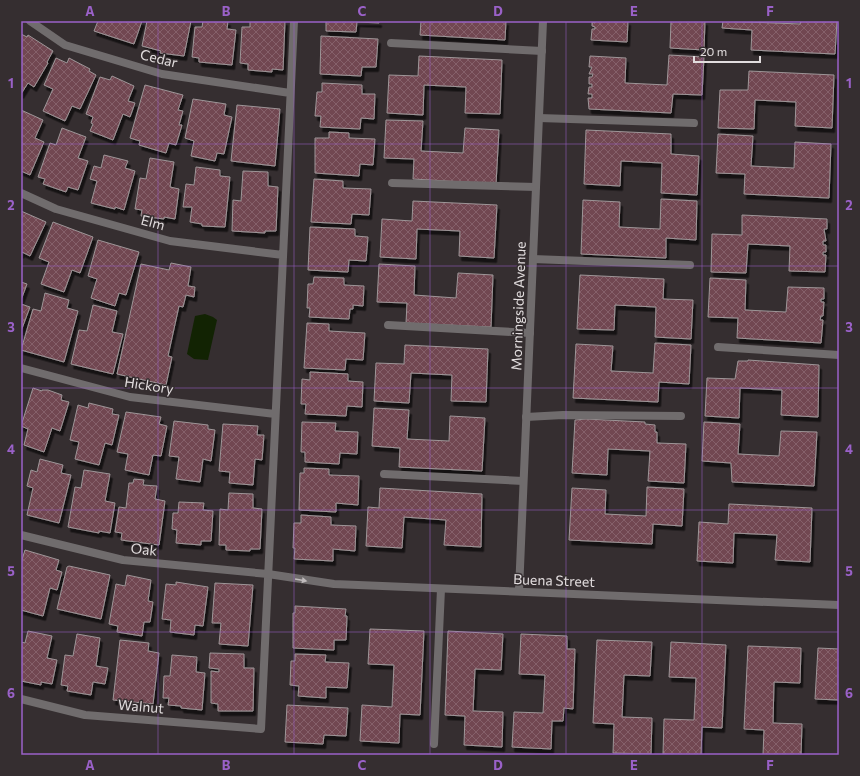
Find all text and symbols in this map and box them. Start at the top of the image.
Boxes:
text: A [85,3,95,19]
text: B [222,3,231,19]
text: C [358,3,367,19]
text: D [493,3,503,19]
text: E [630,3,638,19]
text: F [766,3,774,19]
scale bar [694,38,760,64]
text: 20 m [700,44,727,58]
street label: Cedar [139,45,180,71]
text: 1 [8,75,14,91]
text: 1 [846,75,852,91]
text: 2 [7,197,15,213]
text: 2 [845,197,853,213]
street label: Elm [139,211,167,233]
street label: Morningside Avenue [507,241,529,371]
text: 3 [7,319,15,335]
text: 3 [845,319,853,335]
street label: Hickory [123,373,175,397]
text: 4 [7,441,15,457]
text: 4 [845,441,853,457]
street label: Oak [130,539,158,559]
text: 5 [7,563,15,579]
text: 5 [845,563,853,579]
street label: Buena Street [513,570,595,590]
one-way arrow [295,577,307,583]
text: 6 [7,685,15,701]
text: 6 [845,685,853,701]
street label: Walnut [117,696,165,716]
text: A [85,757,95,773]
text: B [222,757,231,773]
text: C [358,757,367,773]
text: D [493,757,503,773]
text: E [630,757,638,773]
text: F [766,757,774,773]

